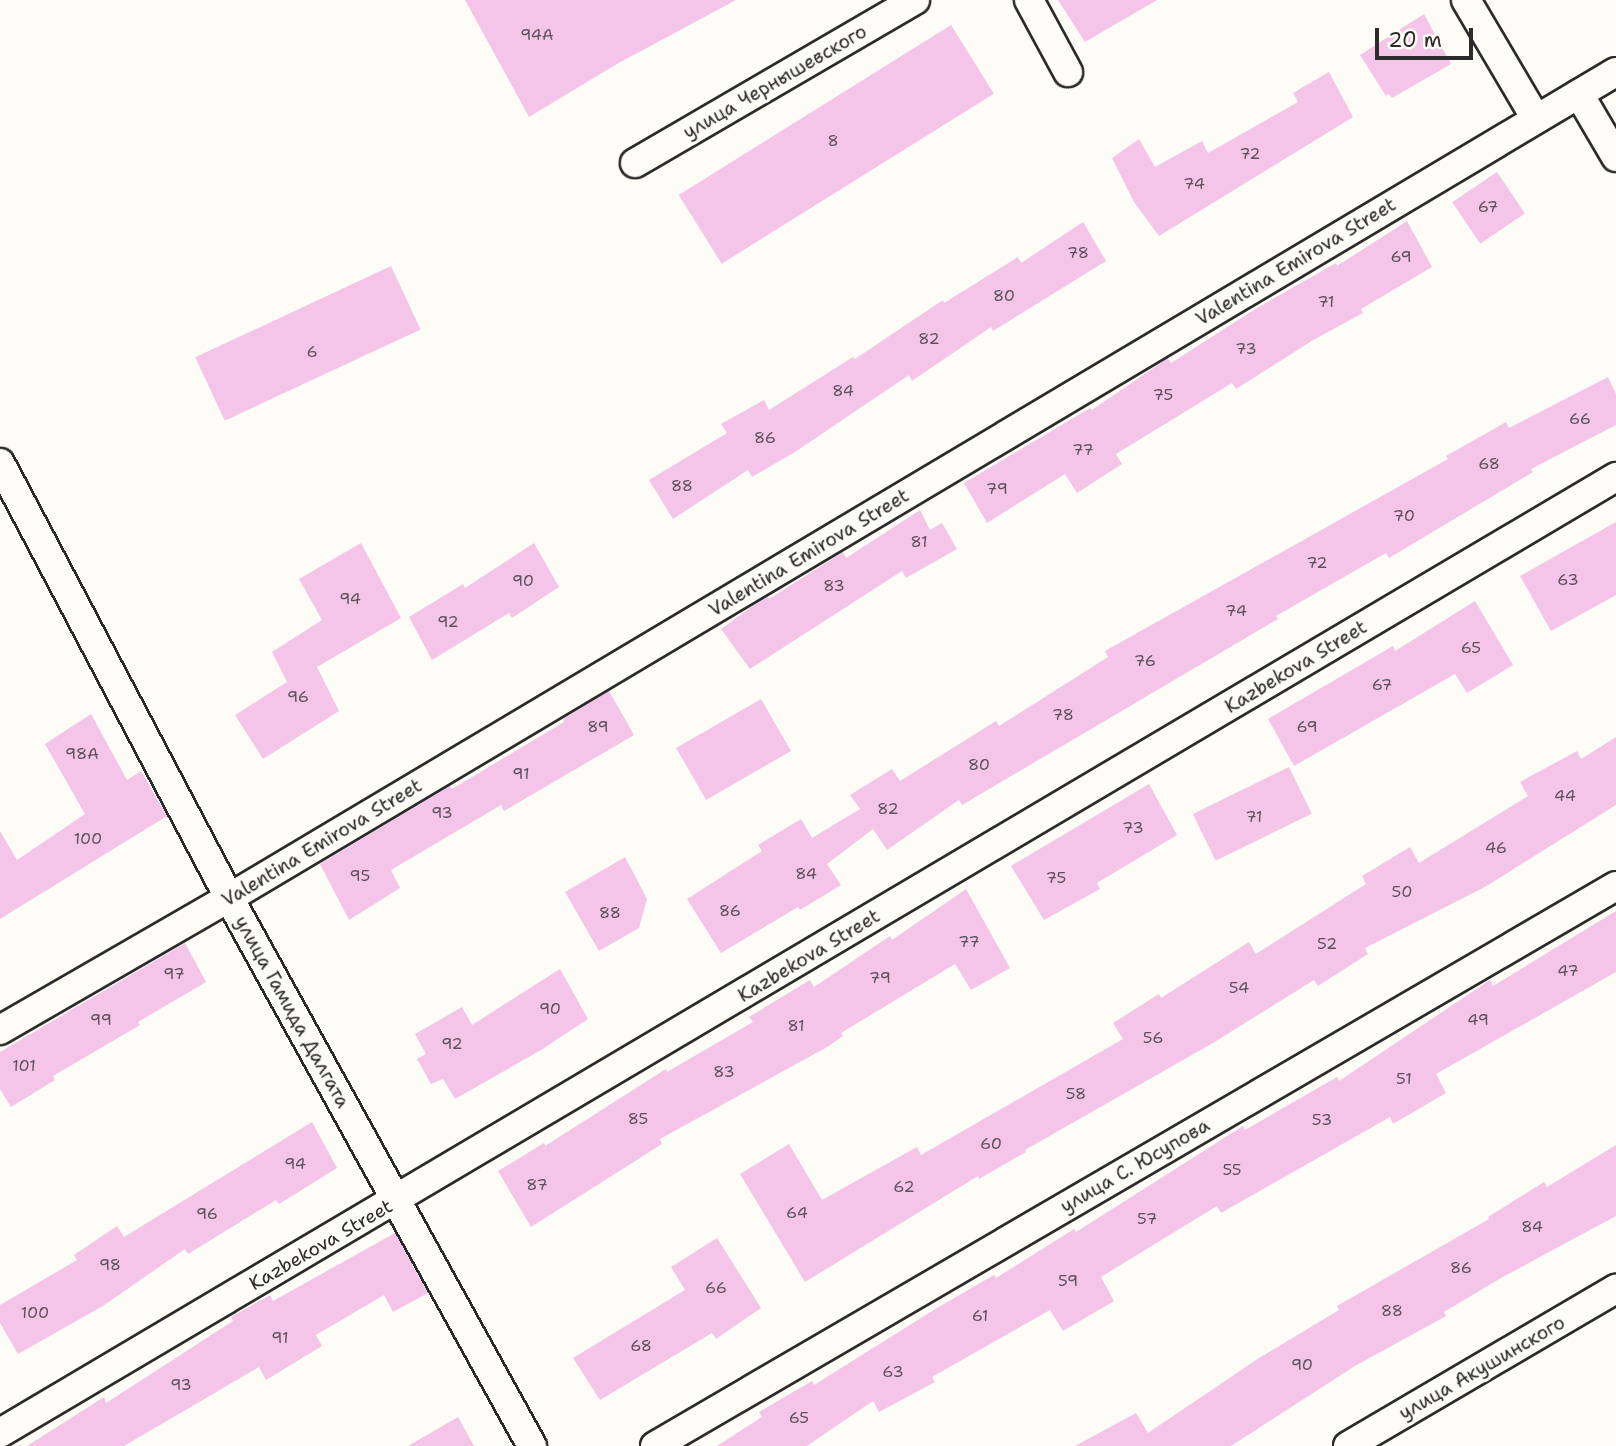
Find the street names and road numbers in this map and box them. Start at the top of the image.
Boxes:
street label: улица Чернышевского [679,20,871,144]
street label: Valentina Emirova Street [1192,193,1400,331]
street label: Valentina Emirova Street [705,484,913,622]
street label: Kazbekova Street [1221,616,1371,718]
street label: Valentina Emirova Street [218,774,426,912]
street label: Kazbekova Street [734,905,884,1007]
street label: улица Гамида Далгата [230,912,354,1112]
street label: улица С. Юсупова [1056,1114,1214,1218]
street label: Kazbekova Street [245,1195,397,1295]
street label: улица Акушинского [1395,1311,1569,1425]

